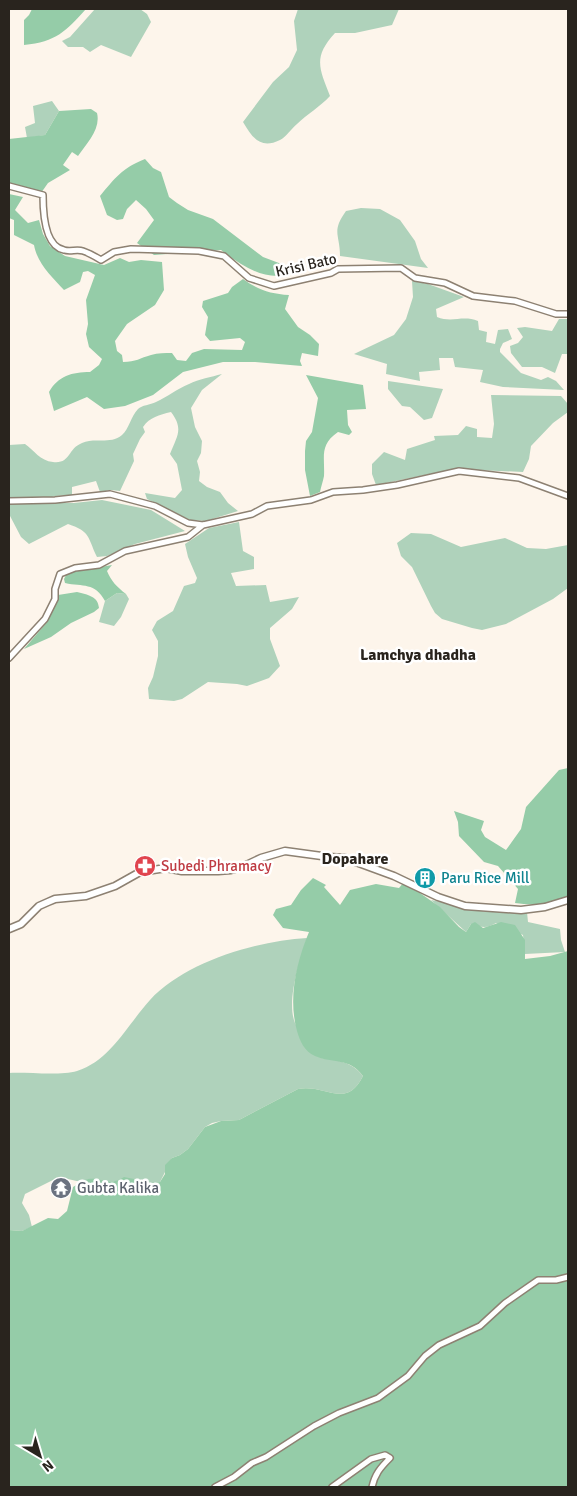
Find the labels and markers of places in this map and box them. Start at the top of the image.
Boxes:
pharmacy icon: Subedi Phramacy [133,854,157,878]
place label: Subedi Phramacy [161,857,272,875]
building icon: Paru Rice Mill [413,866,437,890]
place label: Paru Rice Mill [441,869,530,887]
temple icon: Gubta Kalika [49,1176,73,1200]
place label: Gubta Kalika [77,1179,159,1197]

